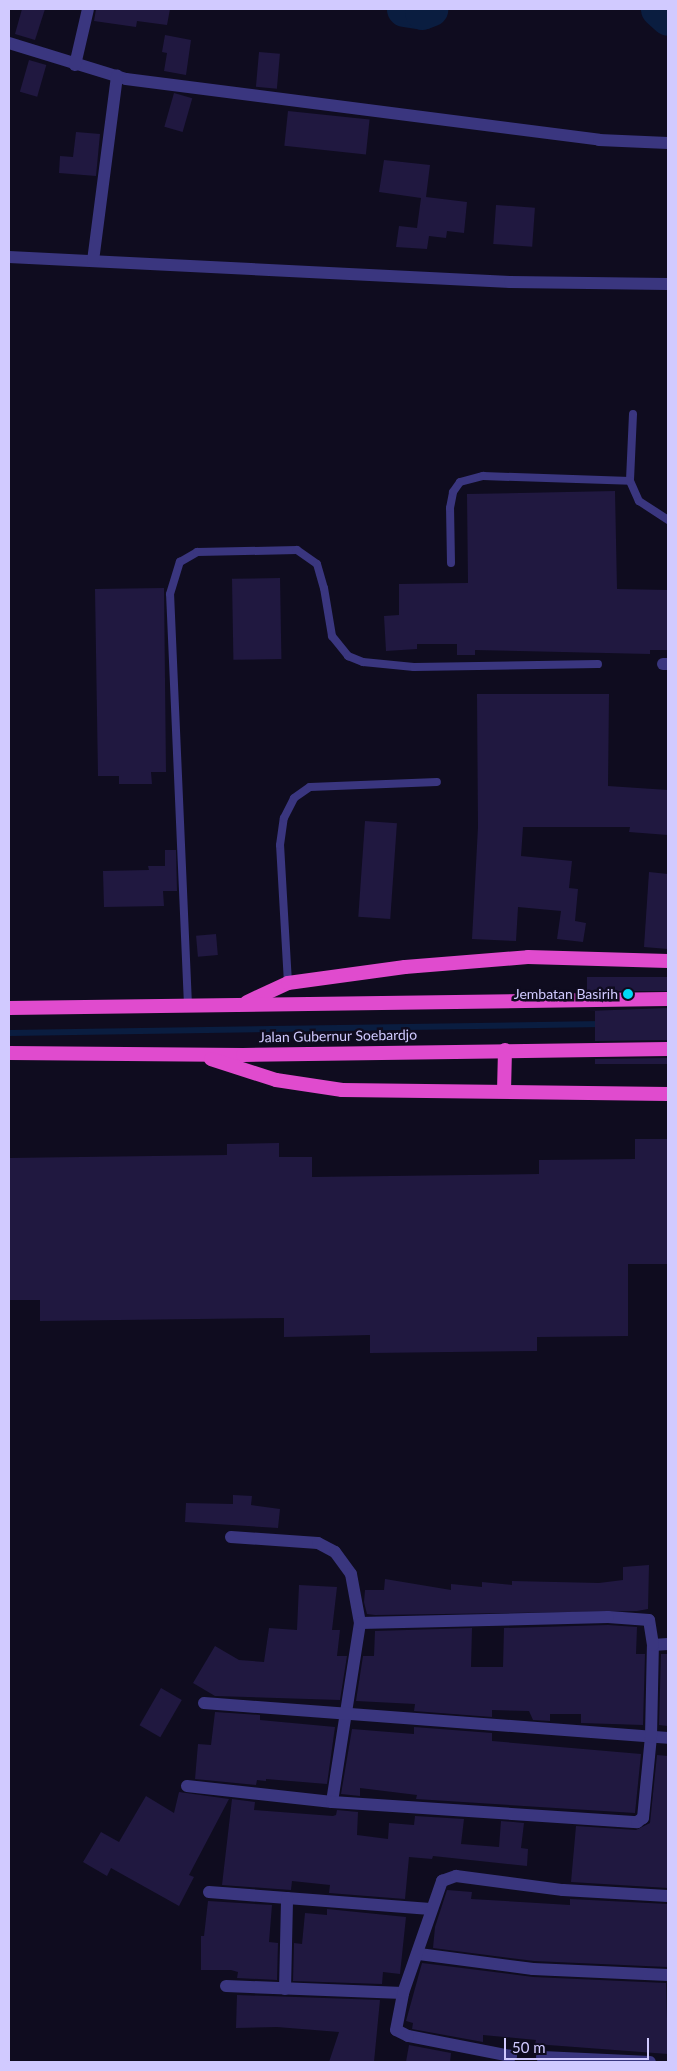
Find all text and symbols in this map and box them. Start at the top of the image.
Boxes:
place label: Jembatan Basirih [514,986,618,1002]
marker: Jembatan Basirih [622,988,634,1000]
street label: Jalan Gubernur Soebardjo [259,1026,417,1046]
scale bar [507,2028,652,2060]
text: 50 m [512,2038,546,2056]

